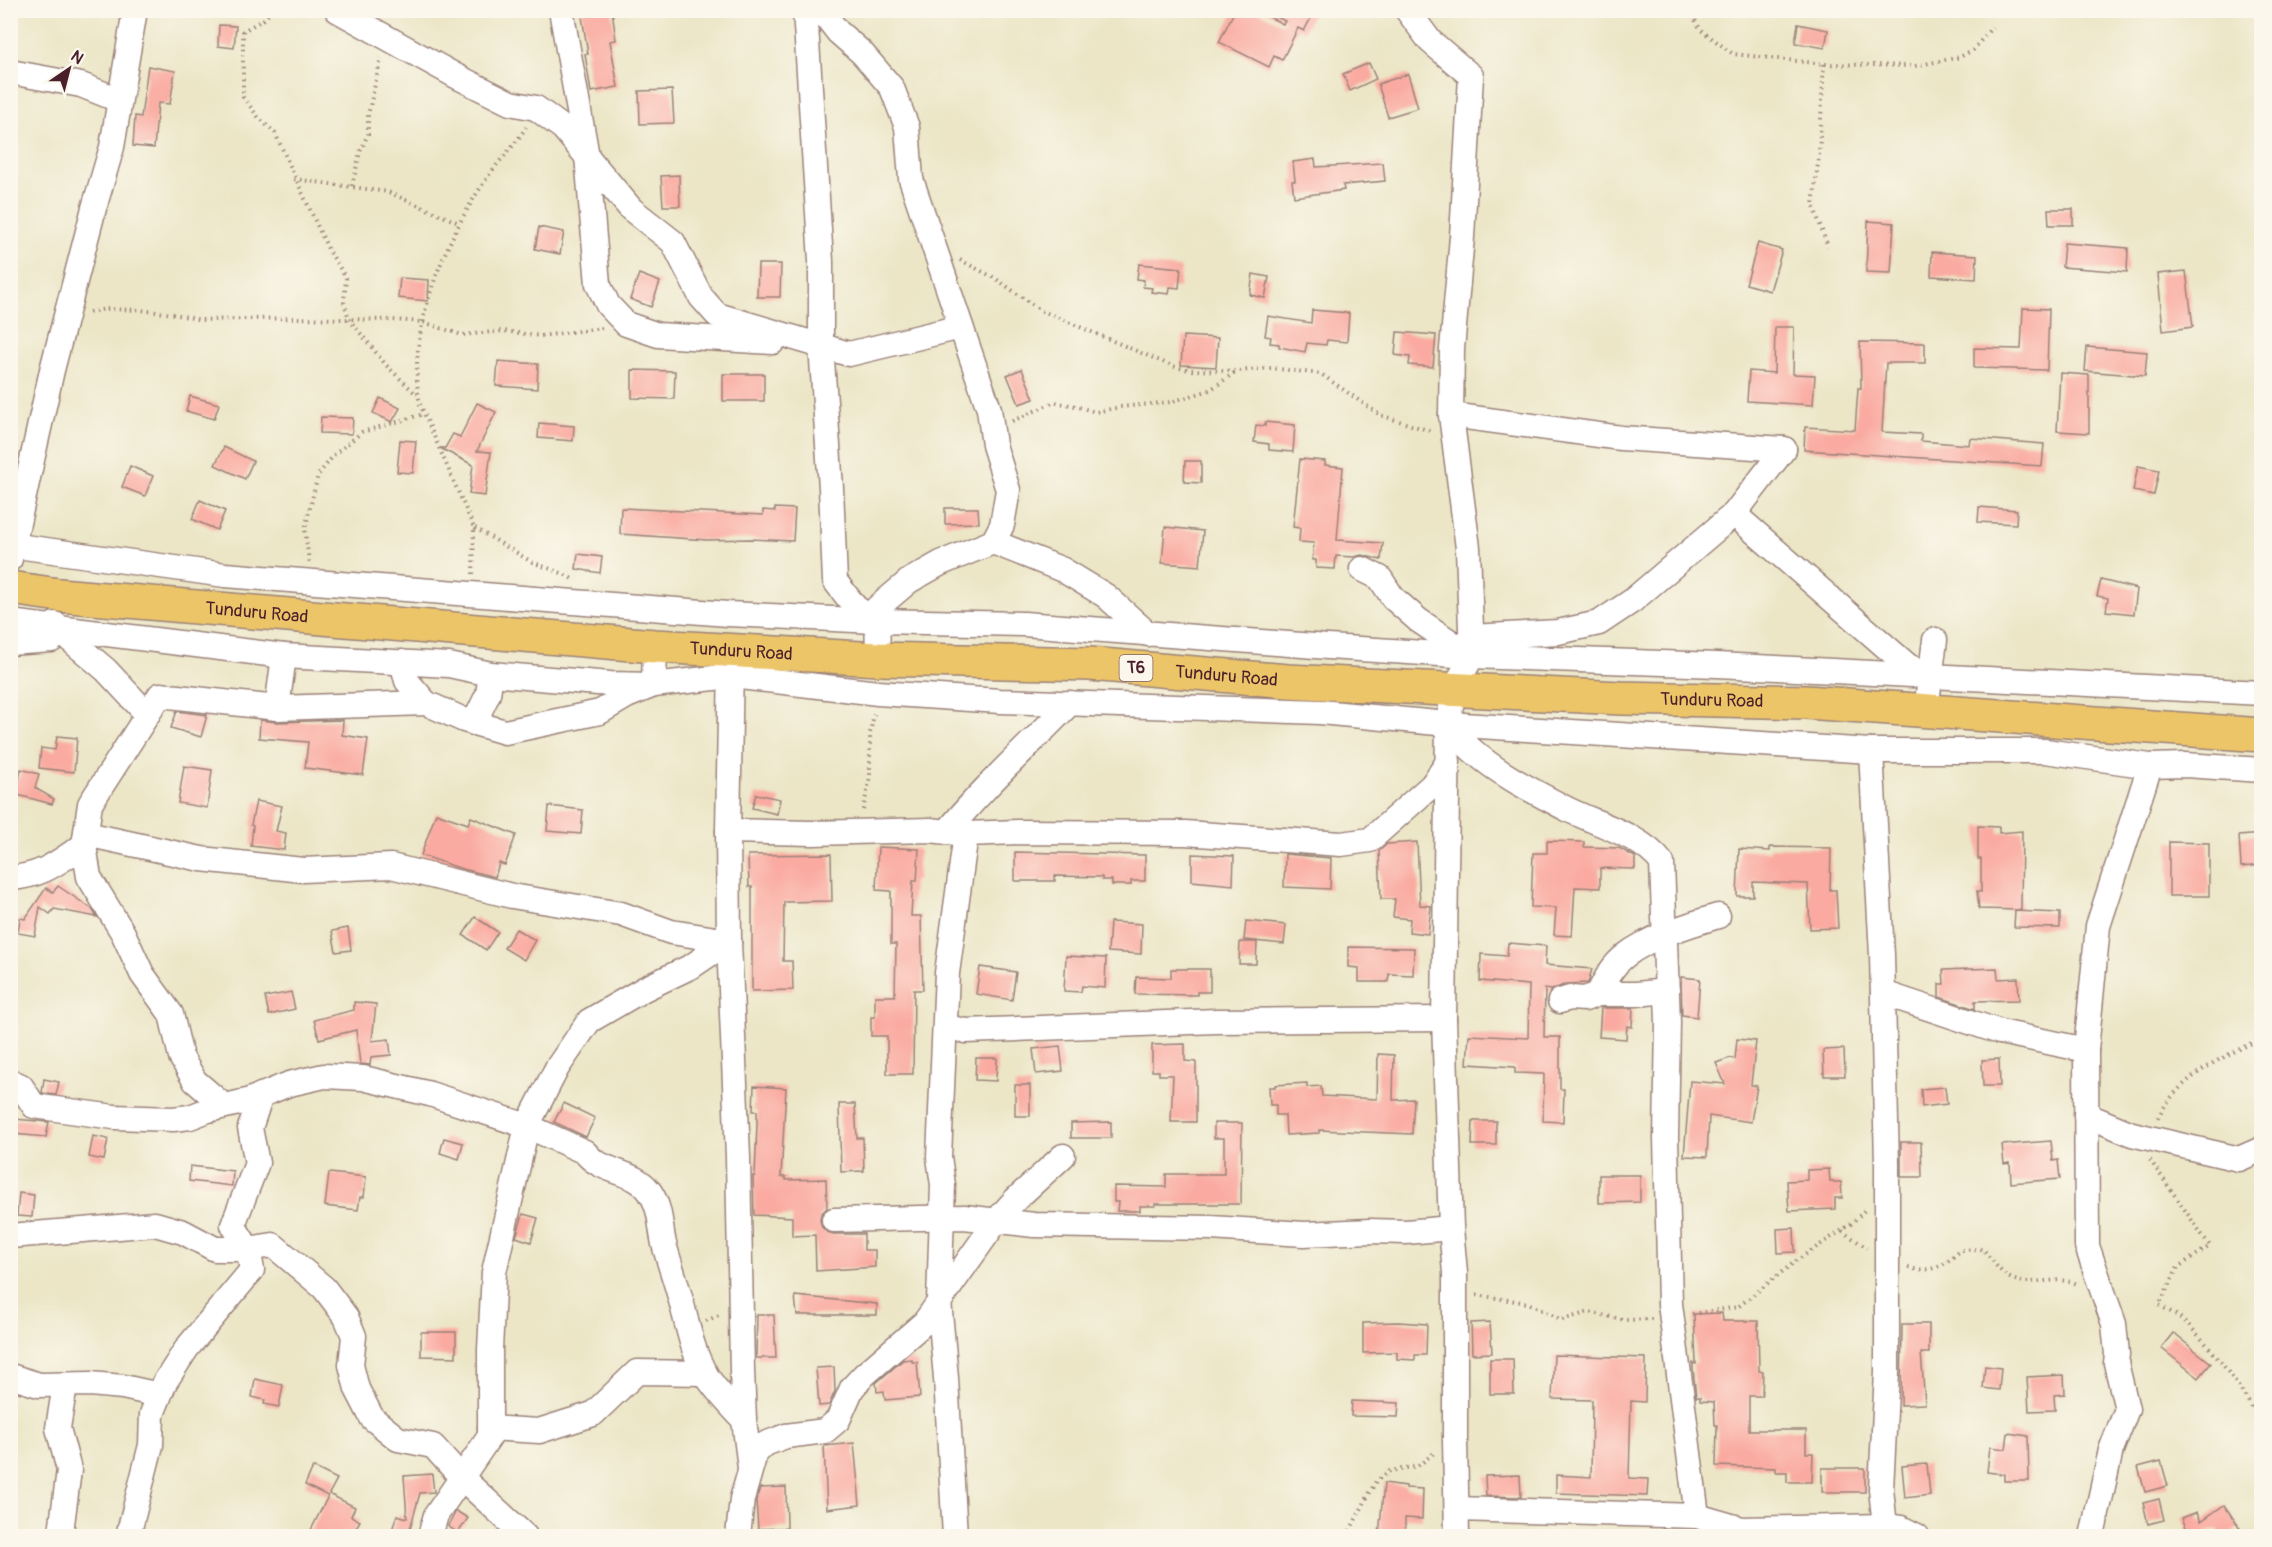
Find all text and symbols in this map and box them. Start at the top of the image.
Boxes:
north arrow [39,39,99,99]
text: N [67,46,87,69]
street label: Tunduru Road [204,596,309,628]
street label: Tunduru Road [689,637,793,666]
road number: T6 [1120,655,1152,681]
street label: Tunduru Road [1174,660,1279,692]
street label: Tunduru Road [1660,687,1764,713]

